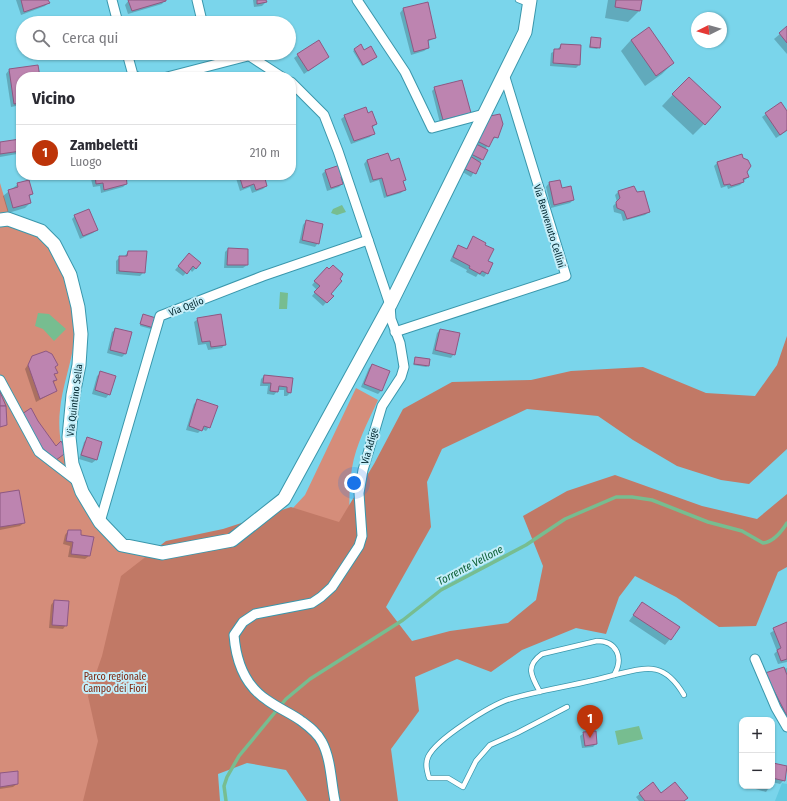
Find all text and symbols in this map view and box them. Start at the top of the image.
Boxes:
north arrow [691,12,727,48]
search box [16,16,296,60]
icon: search [30,27,52,49]
text: Cerca qui [62,29,118,47]
text: Vicino [32,88,75,109]
text: Zambeletti [70,136,138,154]
text: 1 [42,145,48,160]
text: 210 m [250,145,280,160]
text: Luogo [70,154,102,169]
street label: Via Benvenuto Cellini [531,183,567,269]
street label: Via Oglio [167,295,205,319]
street label: Via Quintino Sella [65,363,85,437]
street label: Via Adige [359,427,381,466]
your location [344,473,364,493]
water label: Torrente Vellone [435,543,505,588]
park label: Parco regionale Campo dei Fiori [83,671,147,695]
pin: 1 [577,705,603,738]
map controls [739,717,775,789]
button: + [739,717,775,753]
button: − [739,753,775,789]

